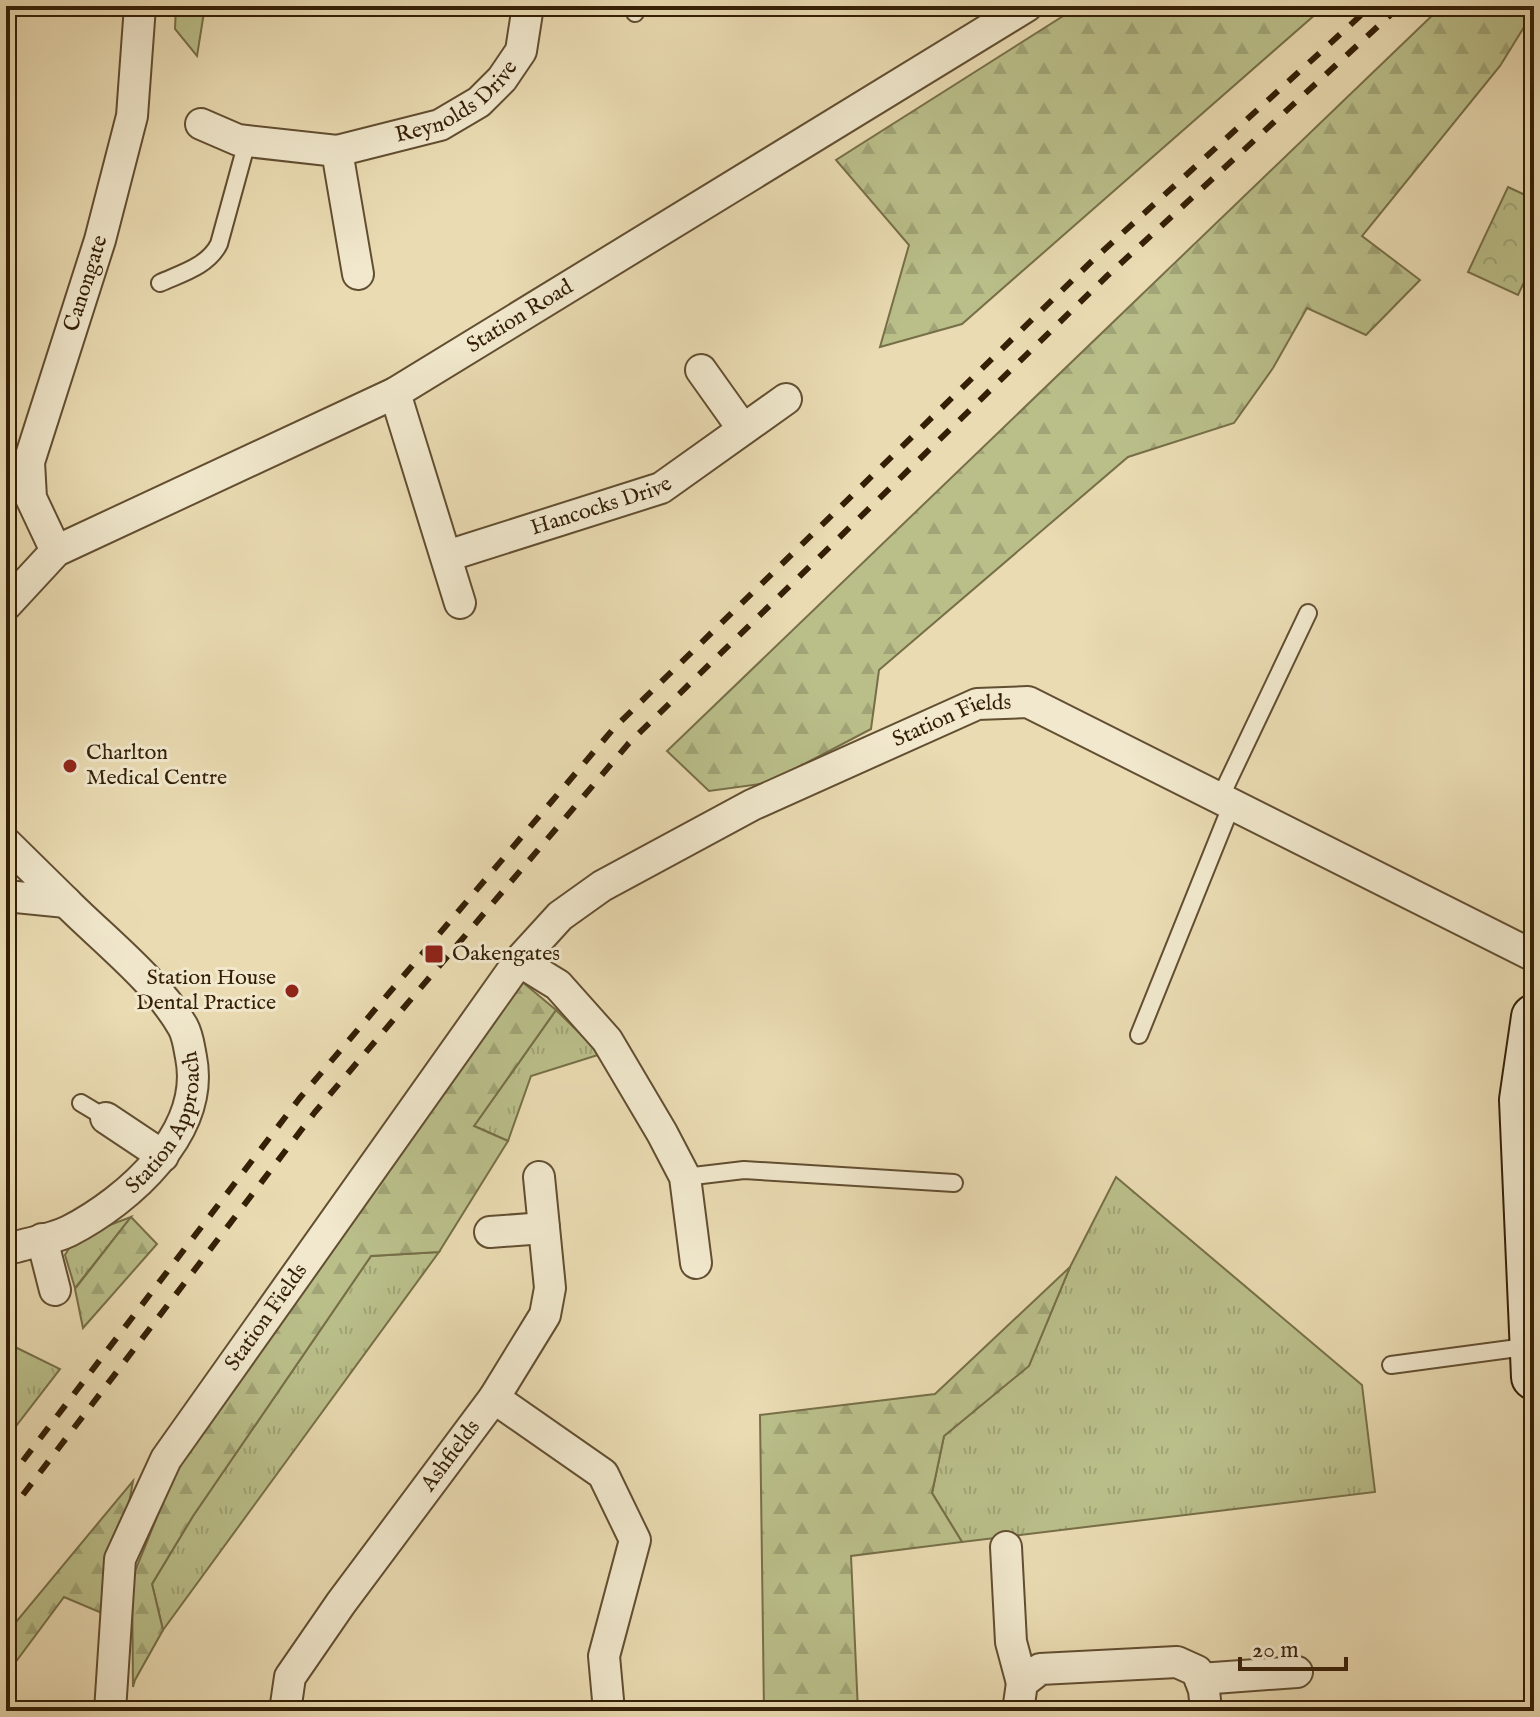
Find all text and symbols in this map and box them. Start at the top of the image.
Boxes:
street label: Reynolds Drive [392,55,524,150]
street label: Canongate [58,232,115,335]
street label: Station Road [461,273,578,360]
street label: Hancocks Drive [527,470,678,542]
street label: Station Fields [888,689,1012,754]
place label: Charlton Medical Centre [86,739,227,792]
marker: Charlton Medical Centre [61,757,79,775]
place label: Oakengates [452,940,560,968]
marker: Oakengates [423,943,445,965]
place label: Station House Dental Practice [136,964,276,1017]
marker: Station House Dental Practice [283,982,301,1000]
street label: Station Approach [120,1049,207,1201]
street label: Station Fields [219,1258,314,1377]
street label: Ashfields [414,1414,487,1498]
scale bar [1240,1621,1346,1671]
text: 20 m [1252,1635,1299,1666]

